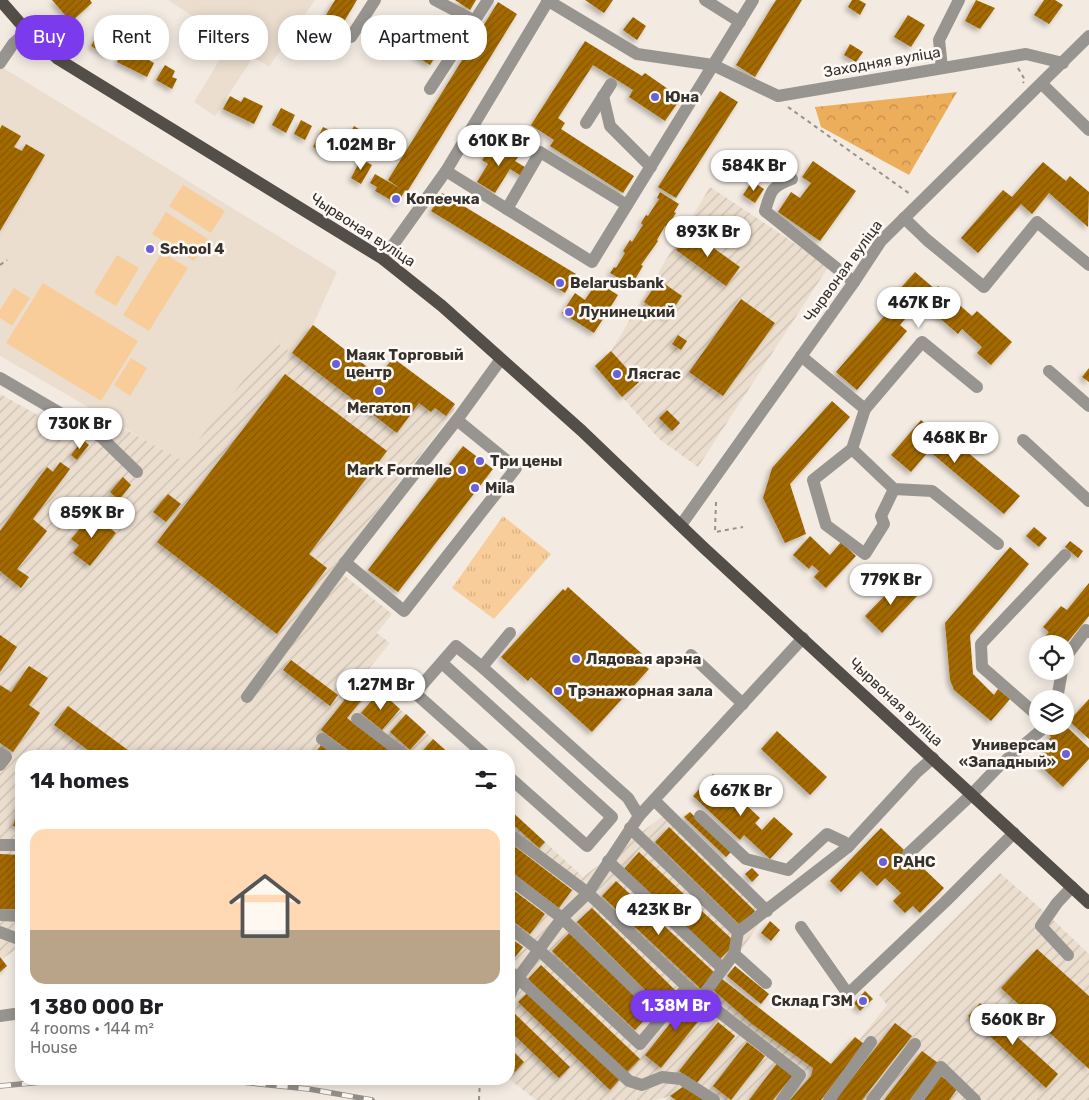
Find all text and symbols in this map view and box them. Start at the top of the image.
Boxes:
chip: Buy [15,15,84,60]
chip: Rent [94,15,169,60]
chip: Filters [179,15,268,60]
chip: New [278,15,351,60]
chip: Apartment [361,15,487,60]
street label: Заходняя вуліца [822,43,942,81]
place label: Юна [665,88,699,106]
marker: Юна [649,91,661,103]
pin: 610K Br [453,124,545,167]
pin: 1.02M Br [309,128,413,171]
text: 610K Br [468,131,530,150]
text: 1.02M Br [327,135,395,154]
pin: 584K Br [708,150,800,192]
text: 584K Br [722,156,786,175]
street label: Чырвоная вуліца [307,189,419,271]
place label: Копеечка [406,190,480,208]
marker: Копеечка [390,193,402,205]
pin: 893K Br [662,216,754,258]
street label: Чырвоная вуліца [800,216,886,326]
text: 893K Br [676,222,740,241]
place label: School 4 [160,240,225,258]
marker: School 4 [144,243,156,255]
place label: Belarusbank [570,274,664,292]
marker: Belarusbank [554,277,566,289]
pin: 467K Br [873,286,965,329]
text: 467K Br [888,293,950,312]
place label: Лунинецкий [579,303,675,321]
marker: Лунинецкий [563,306,575,318]
place label: Маяк Торговый центр [346,346,464,381]
marker: Маяк Торговый центр [330,358,342,370]
place label: Лясгас [627,365,681,383]
marker: Лясгас [611,368,623,380]
marker: Мегатоп [373,385,385,397]
place label: Мегатоп [347,399,411,417]
pin: 730K Br [34,408,126,450]
text: 730K Br [48,414,112,433]
pin: 468K Br [909,422,1001,464]
text: 468K Br [923,428,987,447]
place label: Три цены [490,452,562,470]
marker: Три цены [474,455,486,467]
place label: Mark Formelle [347,461,452,479]
marker: Mark Formelle [456,464,468,476]
place label: Mila [485,479,515,497]
marker: Mila [469,482,481,494]
pin: 859K Br [46,496,138,539]
text: 859K Br [60,503,124,522]
pin: 779K Br [845,564,937,606]
text: 779K Br [860,570,922,589]
map controls [1029,635,1074,735]
button: locate [1029,635,1074,680]
place label: Лядовая арэна [586,650,702,668]
marker: Лядовая арэна [570,653,582,665]
street label: Чырвоная вуліца [845,654,947,750]
pin: 1.27M Br [329,668,433,711]
text: 1.27M Br [347,675,415,694]
place label: Трэнажорная зала [568,682,713,700]
marker: Трэнажорная зала [552,685,564,697]
button: layers [1029,690,1074,735]
place label: Универсам «Западный» [959,736,1056,771]
marker: Универсам «Западный» [1060,748,1072,760]
icon: filters [472,766,500,794]
text: 14 homes [30,768,129,793]
pin: 667K Br [695,774,787,817]
text: 667K Br [710,781,772,800]
place label: РАНС [893,853,936,871]
marker: РАНС [877,856,889,868]
icon: home [220,861,310,951]
pin: 423K Br [613,894,705,936]
text: 423K Br [627,900,691,919]
pin: 1.38M Br [624,990,728,1032]
place label: Склад ГЗМ [771,992,853,1010]
text: 1 380 000 Br [30,994,163,1019]
marker: Склад ГЗМ [857,995,869,1007]
text: 1.38M Br [641,996,711,1015]
pin: 560K Br [967,1004,1059,1046]
text: 560K Br [981,1010,1045,1029]
text: 4 rooms · 144 m² [30,1019,154,1038]
text: House [30,1038,77,1057]

